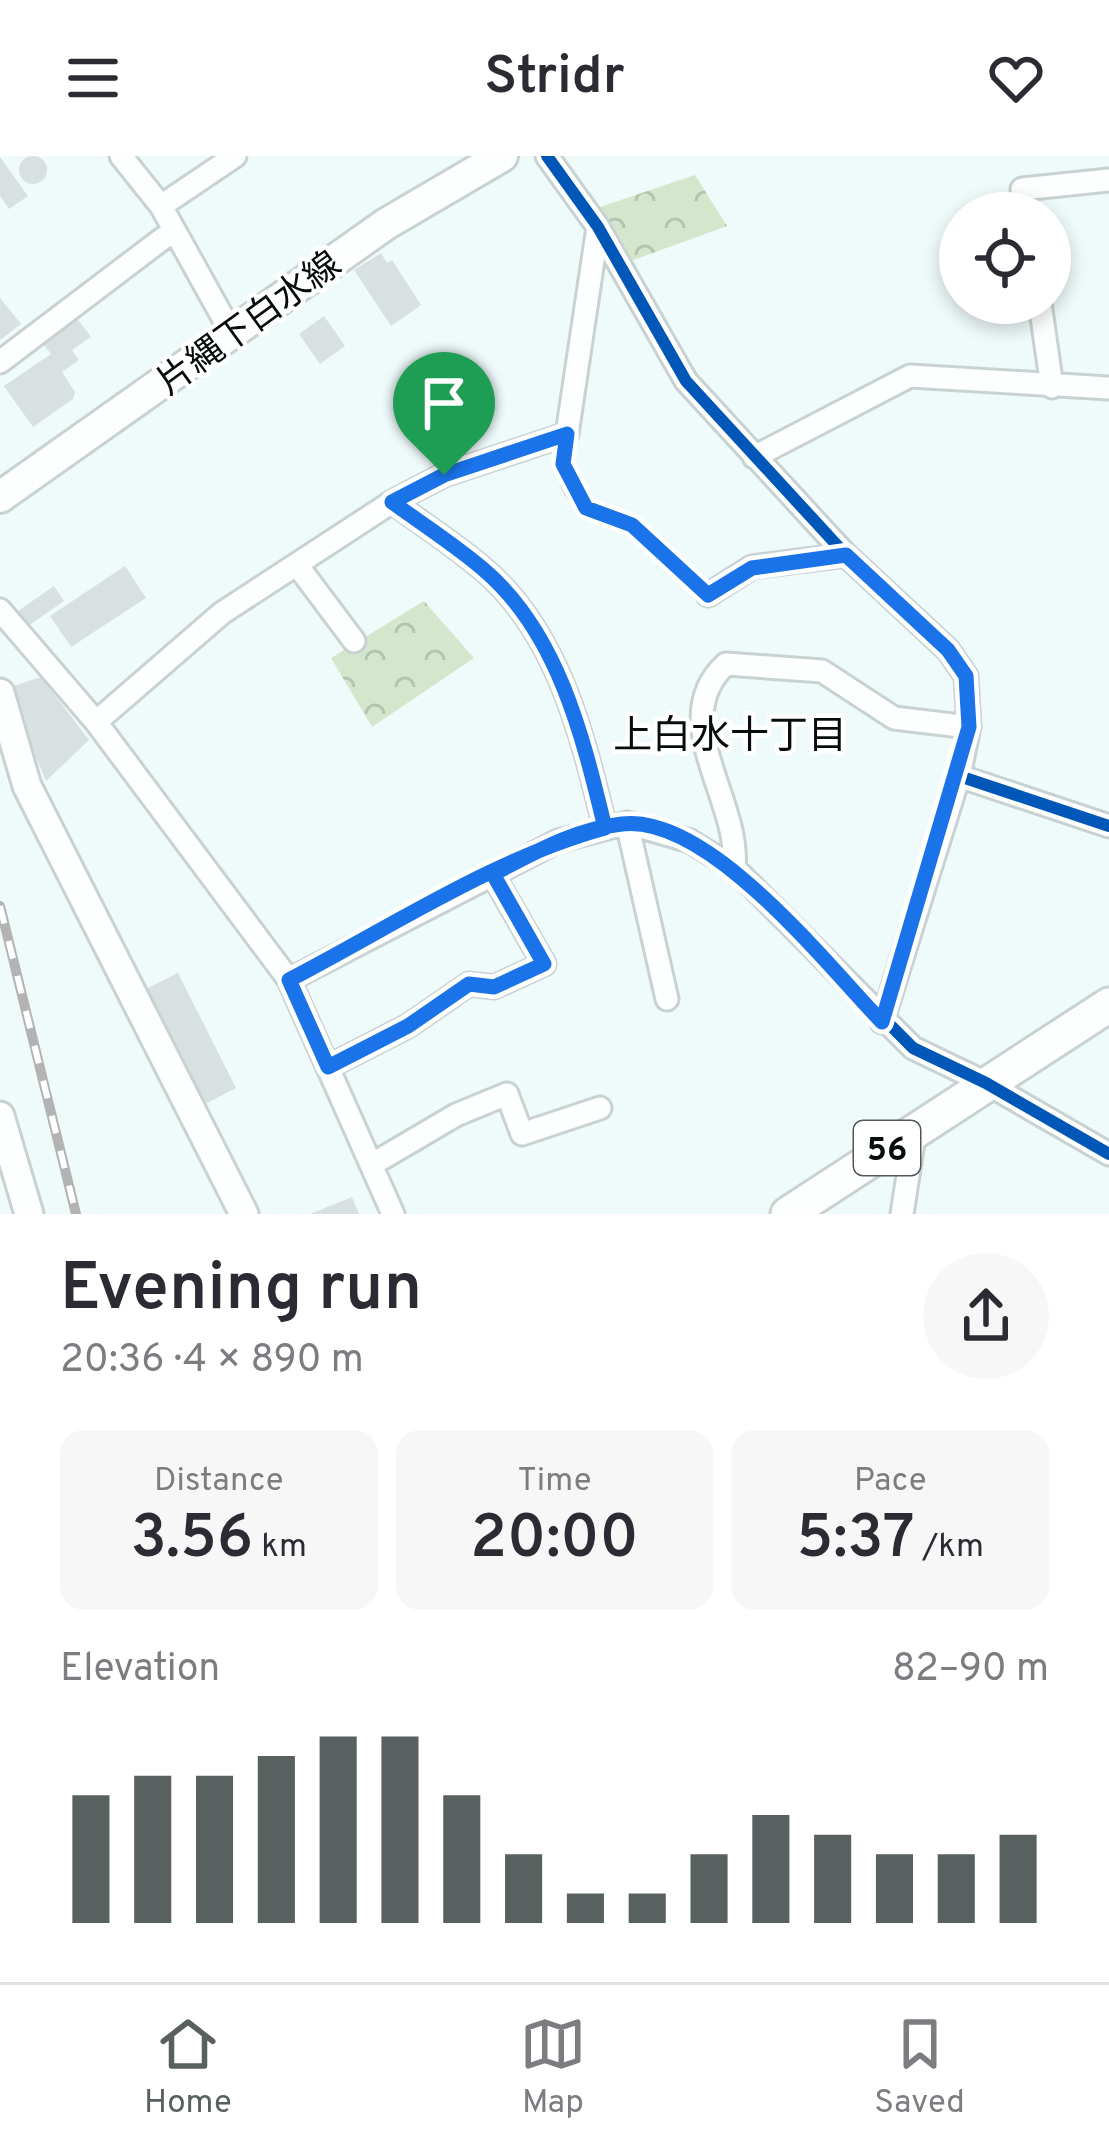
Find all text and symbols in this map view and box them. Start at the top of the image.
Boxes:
text: Stridr [484,44,625,113]
icon: menu [60,45,126,111]
icon: heart [983,45,1049,111]
map controls [939,192,1071,324]
button: locate [939,192,1071,324]
street label: 片縄下白水線 [149,243,351,407]
pin [393,352,495,475]
icon: arrive [411,370,477,436]
district label: 上白水十丁目 [613,714,847,763]
road number: 56 [854,1121,920,1175]
text: Evening run [60,1250,422,1333]
button: share [923,1253,1049,1379]
text: 20:36 · 4 × 890 m [60,1337,364,1386]
text: Distance [154,1461,284,1503]
text: Time [518,1461,591,1503]
text: Pace [854,1461,926,1503]
text: 3.56 [131,1503,253,1579]
text: 20:00 [470,1503,639,1579]
text: 5:37 [796,1503,915,1579]
text: km [253,1527,307,1569]
text: /km [915,1527,984,1569]
text: Elevation [60,1646,220,1695]
text: 82–90 m [892,1646,1049,1695]
tab: Home [144,2011,232,2125]
tab: Map [520,2011,586,2125]
tab: Saved [874,2011,965,2125]

